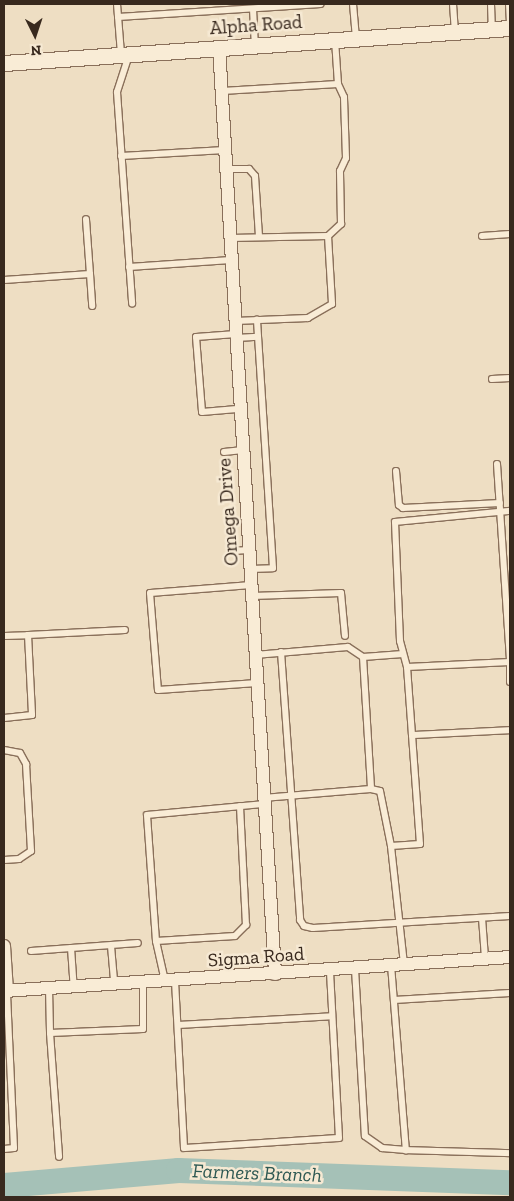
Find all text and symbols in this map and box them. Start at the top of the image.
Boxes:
north arrow [10,10,60,60]
street label: Alpha Road [209,10,303,40]
text: N [30,42,42,59]
street label: Omega Drive [213,457,243,567]
street label: Sigma Road [207,942,305,972]
water label: Farmers Branch [192,1159,322,1187]

